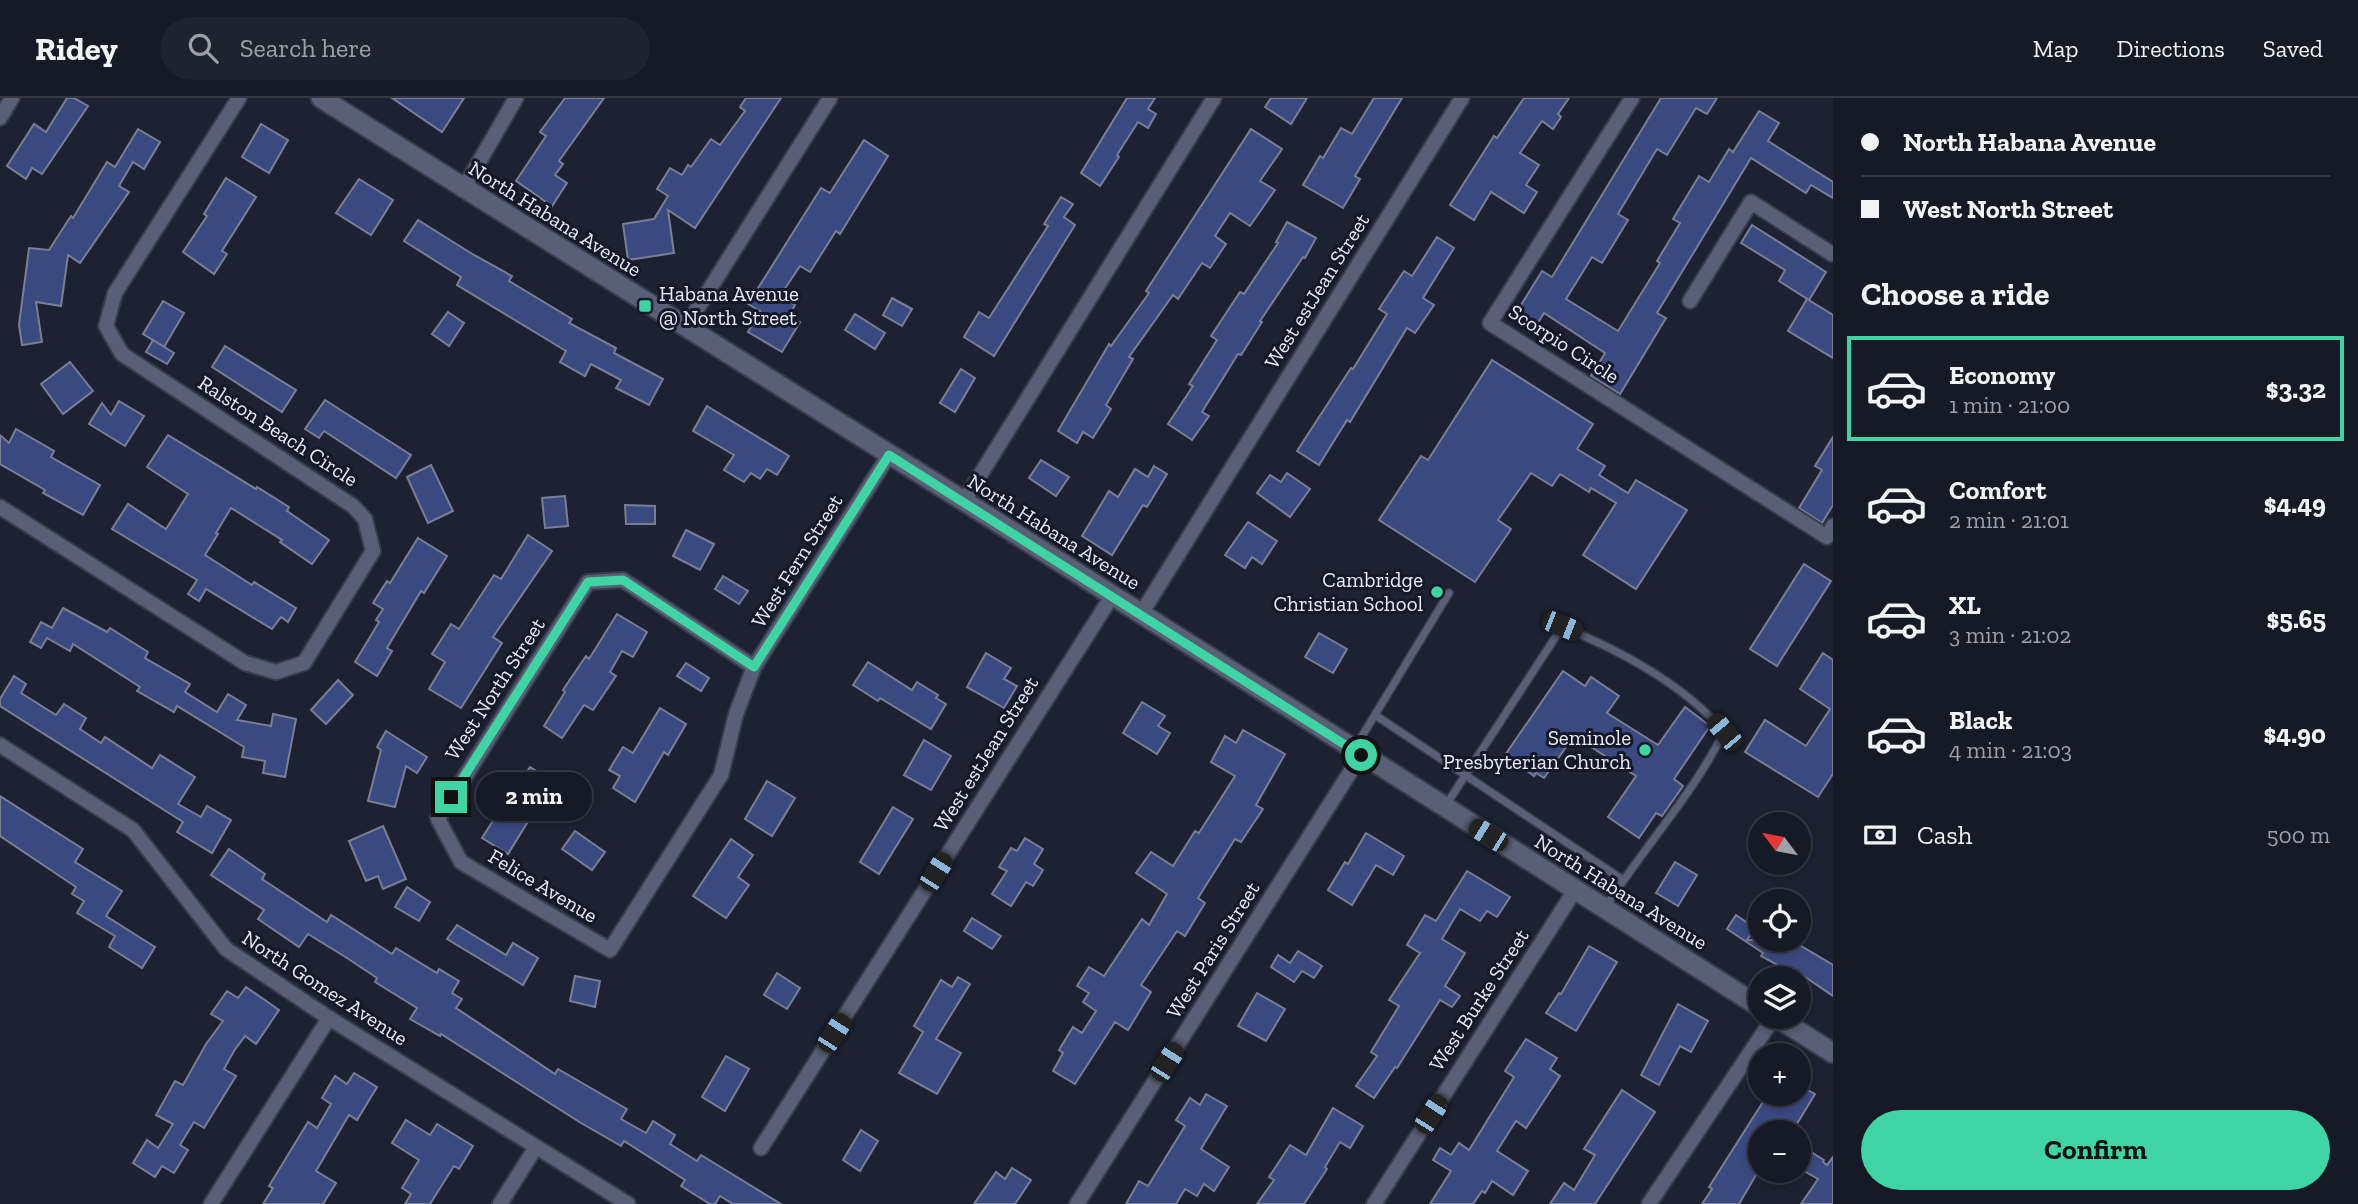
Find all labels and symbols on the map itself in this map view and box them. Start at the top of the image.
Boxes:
street label: North Habana Avenue [464,155,646,282]
street label: West estJean Street [1259,208,1375,373]
place label: Habana Avenue @ North Street [659,281,799,330]
marker: Habana Avenue @ North Street [637,298,653,314]
street label: Scorpio Circle [1504,299,1624,389]
street label: Ralston Beach Circle [194,370,363,492]
street label: North Habana Avenue [963,468,1145,595]
street label: West Fern Street [746,489,848,632]
place label: Cambridge Christian School [1273,567,1423,616]
marker: Cambridge Christian School [1429,584,1445,600]
car [1539,608,1586,644]
street label: West North Street [439,613,550,764]
street label: West estJean Street [928,671,1044,836]
car [1703,709,1746,755]
place label: Seminole Presbyterian Church [1443,725,1631,774]
route start [1345,739,1377,771]
marker: Seminole Presbyterian Church [1637,742,1653,758]
callout: 2 min [476,772,591,822]
route end [435,781,467,813]
north arrow [1748,812,1811,875]
car [1465,815,1512,855]
street label: North Habana Avenue [1530,828,1712,955]
street label: Felice Avenue [484,843,602,928]
car [916,849,957,895]
street label: West Paris Street [1161,877,1265,1023]
street label: West Burke Street [1423,924,1534,1075]
street label: North Gomez Avenue [238,925,413,1051]
car [814,1010,855,1056]
car [1147,1039,1188,1085]
car [1411,1091,1452,1137]

